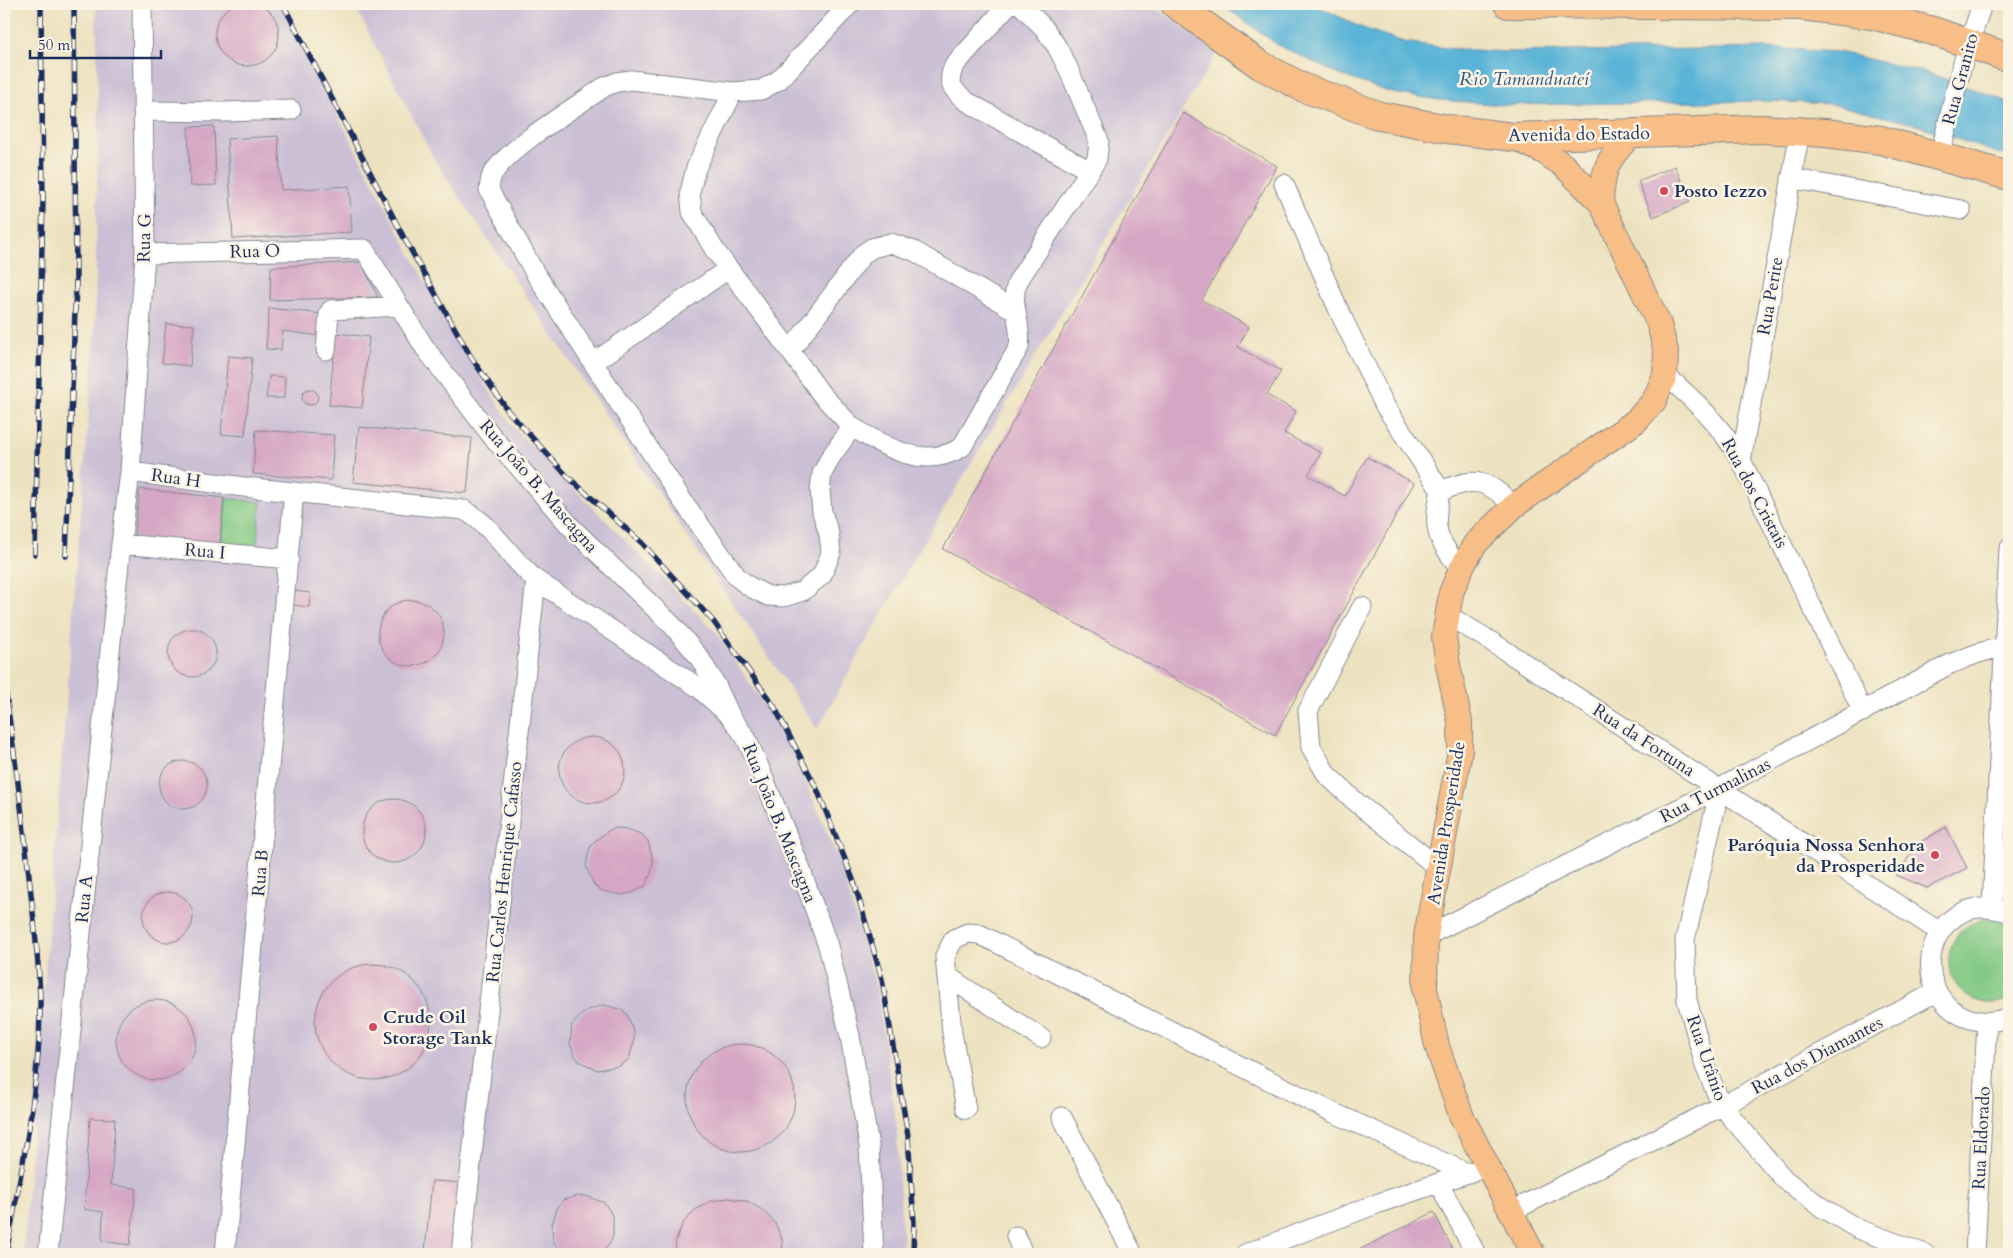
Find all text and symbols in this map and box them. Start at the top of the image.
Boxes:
scale bar [30,28,161,60]
street label: Rua Granito [1936,30,1985,128]
text: 50 m [38,35,70,55]
water label: Rio Tamanduateí [1459,66,1591,92]
street label: Avenida do Estado [1508,121,1650,148]
place label: Posto Iezzo [1674,179,1767,204]
marker: Posto Iezzo [1658,185,1670,197]
street label: Rua G [132,213,157,263]
street label: Rua O [230,239,280,264]
street label: Rua Perite [1751,255,1790,337]
street label: Rua João B. Mascagna [474,414,604,559]
street label: Rua dos Cristais [1715,434,1794,553]
street label: Rua H [149,463,202,494]
street label: Rua I [183,537,227,566]
street label: Rua da Fortuna [1588,698,1700,783]
street label: Rua João B. Mascagna [736,740,823,907]
street label: Avenida Prosperidade [1421,740,1472,907]
street label: Rua Turmalinas [1656,752,1775,829]
street label: Rua Carlos Henrique Cafasso [480,760,529,984]
place label: Paróquia Nossa Senhora da Prosperidade [1727,833,1925,879]
street label: Rua B [246,848,275,898]
marker: Paróquia Nossa Senhora da Prosperidade [1929,849,1941,861]
street label: Rua A [70,874,99,924]
place label: Crude Oil Storage Tank [383,1005,494,1051]
street label: Rua dos Diamantes [1747,1010,1887,1101]
street label: Rua Urânio [1680,1012,1733,1105]
marker: Crude Oil Storage Tank [367,1021,379,1033]
street label: Rua Eldorado [1966,1085,1997,1190]

